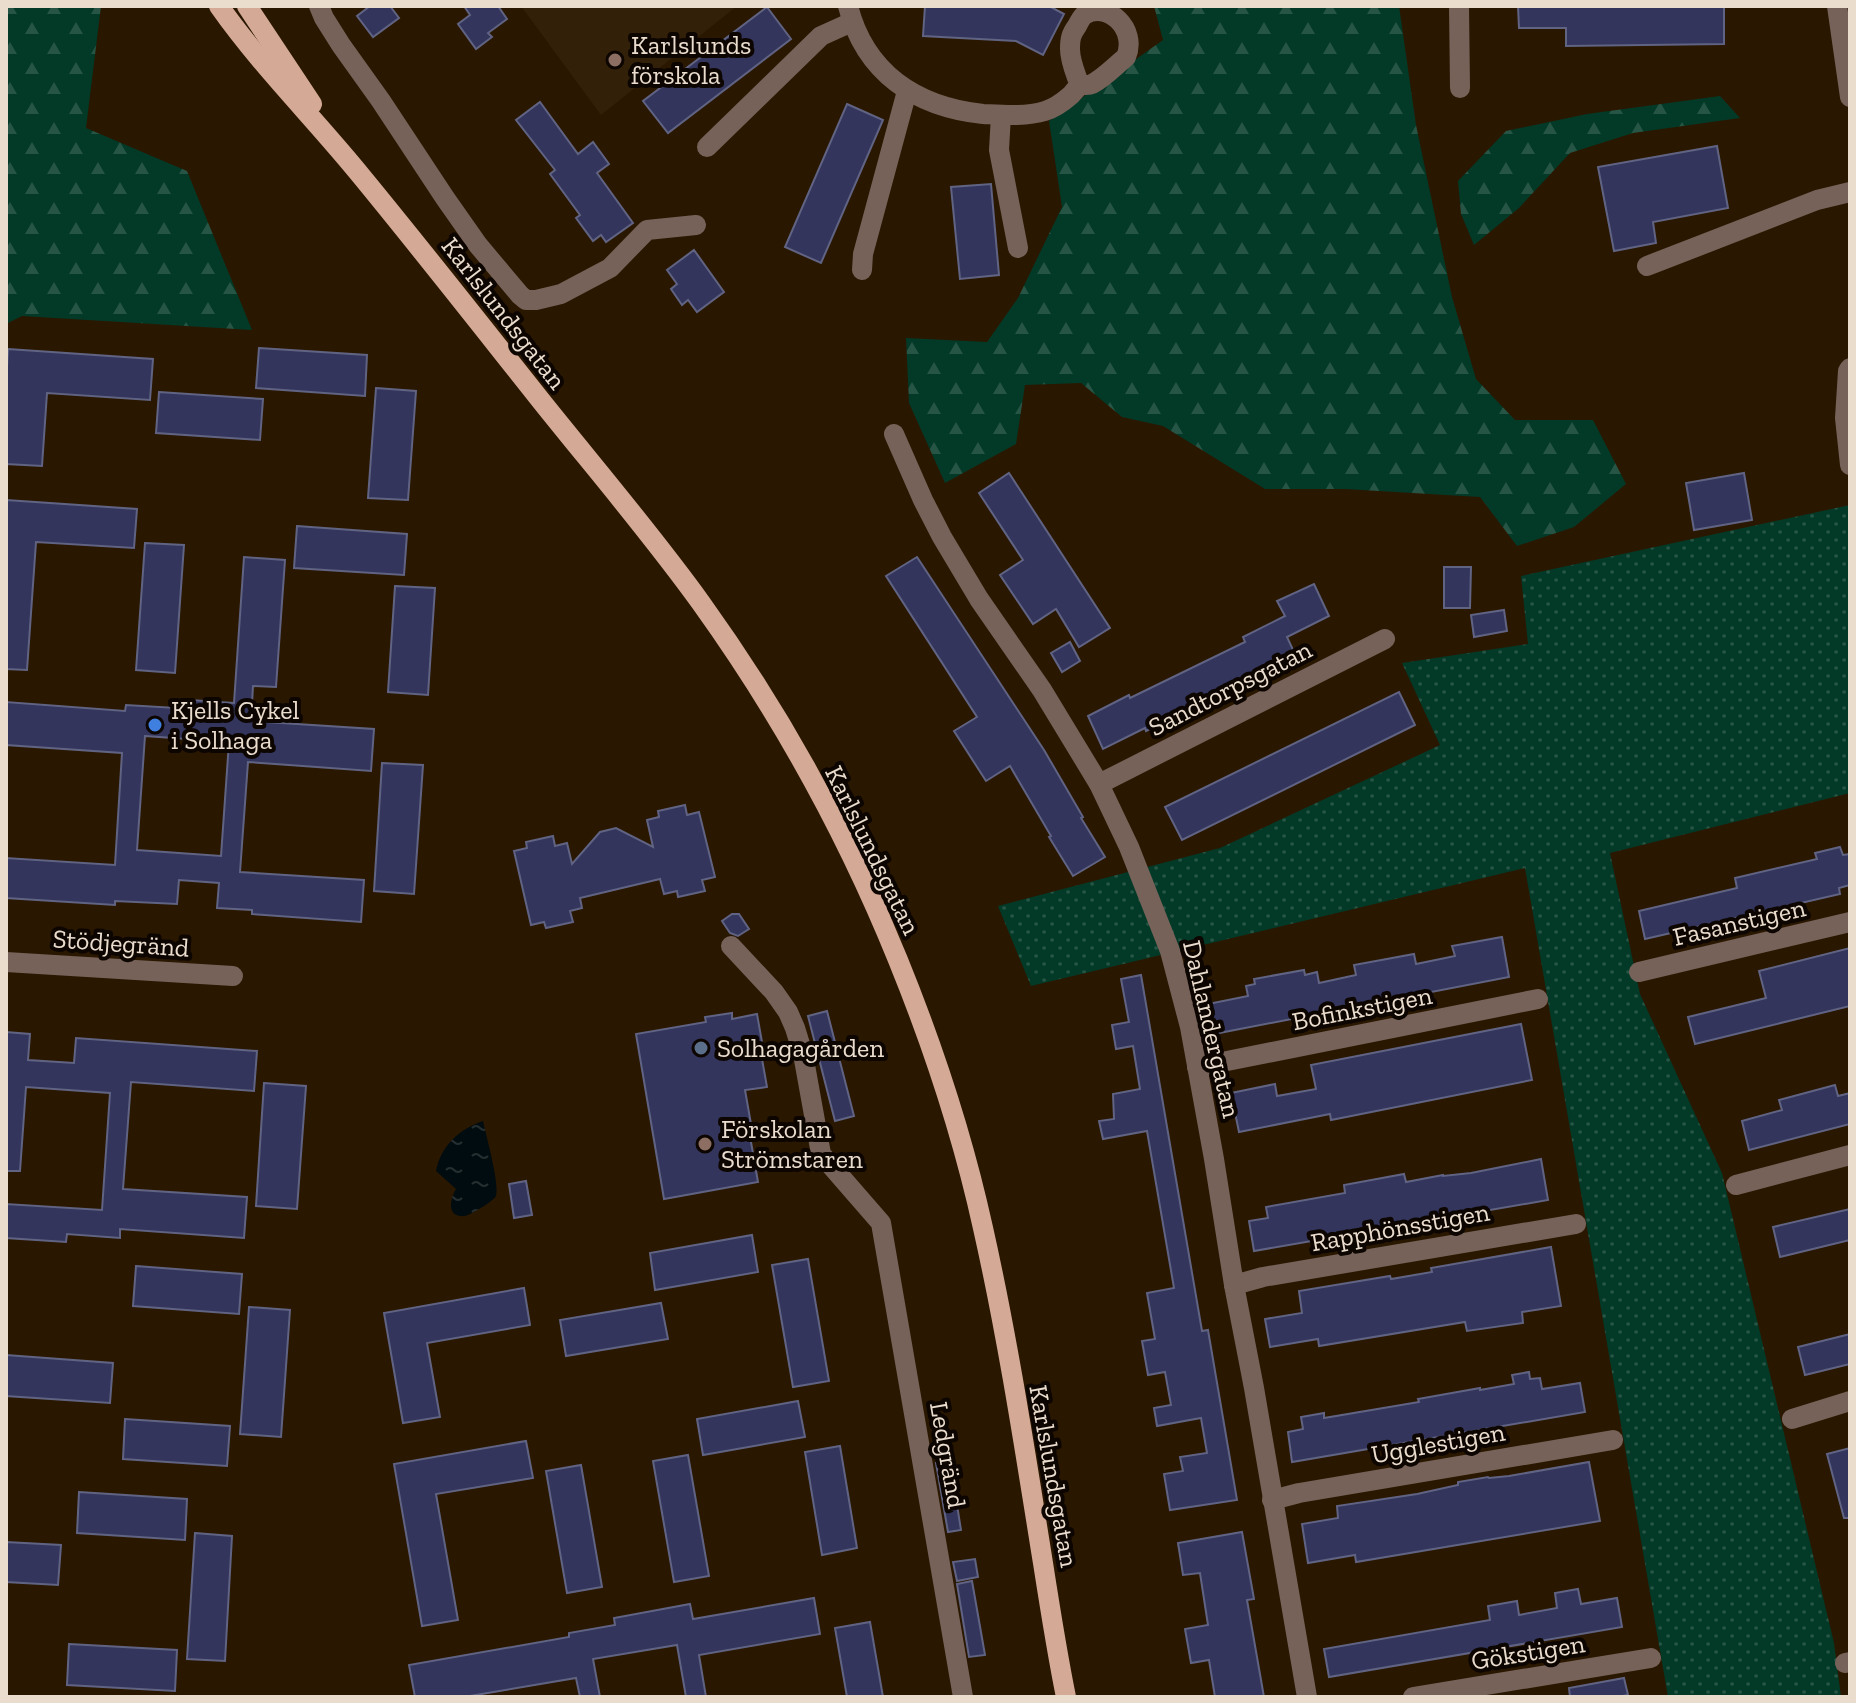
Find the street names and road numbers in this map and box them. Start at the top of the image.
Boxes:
street label: Karlslundsgatan [435,231,573,396]
street label: Sandtorpsgatan [1143,633,1317,743]
street label: Karlslundsgatan [818,760,928,940]
street label: Fasanstigen [1670,891,1809,953]
street label: Stödjegränd [52,922,190,964]
street label: Dahlandergatan [1176,937,1248,1121]
street label: Bofinkstigen [1289,979,1435,1037]
street label: Rapphönsstigen [1308,1196,1492,1258]
street label: Karlslundsgatan [1022,1382,1086,1570]
street label: Ledgränd [923,1399,973,1511]
street label: Ugglestigen [1369,1415,1507,1470]
street label: Gökstigen [1469,1627,1587,1677]

